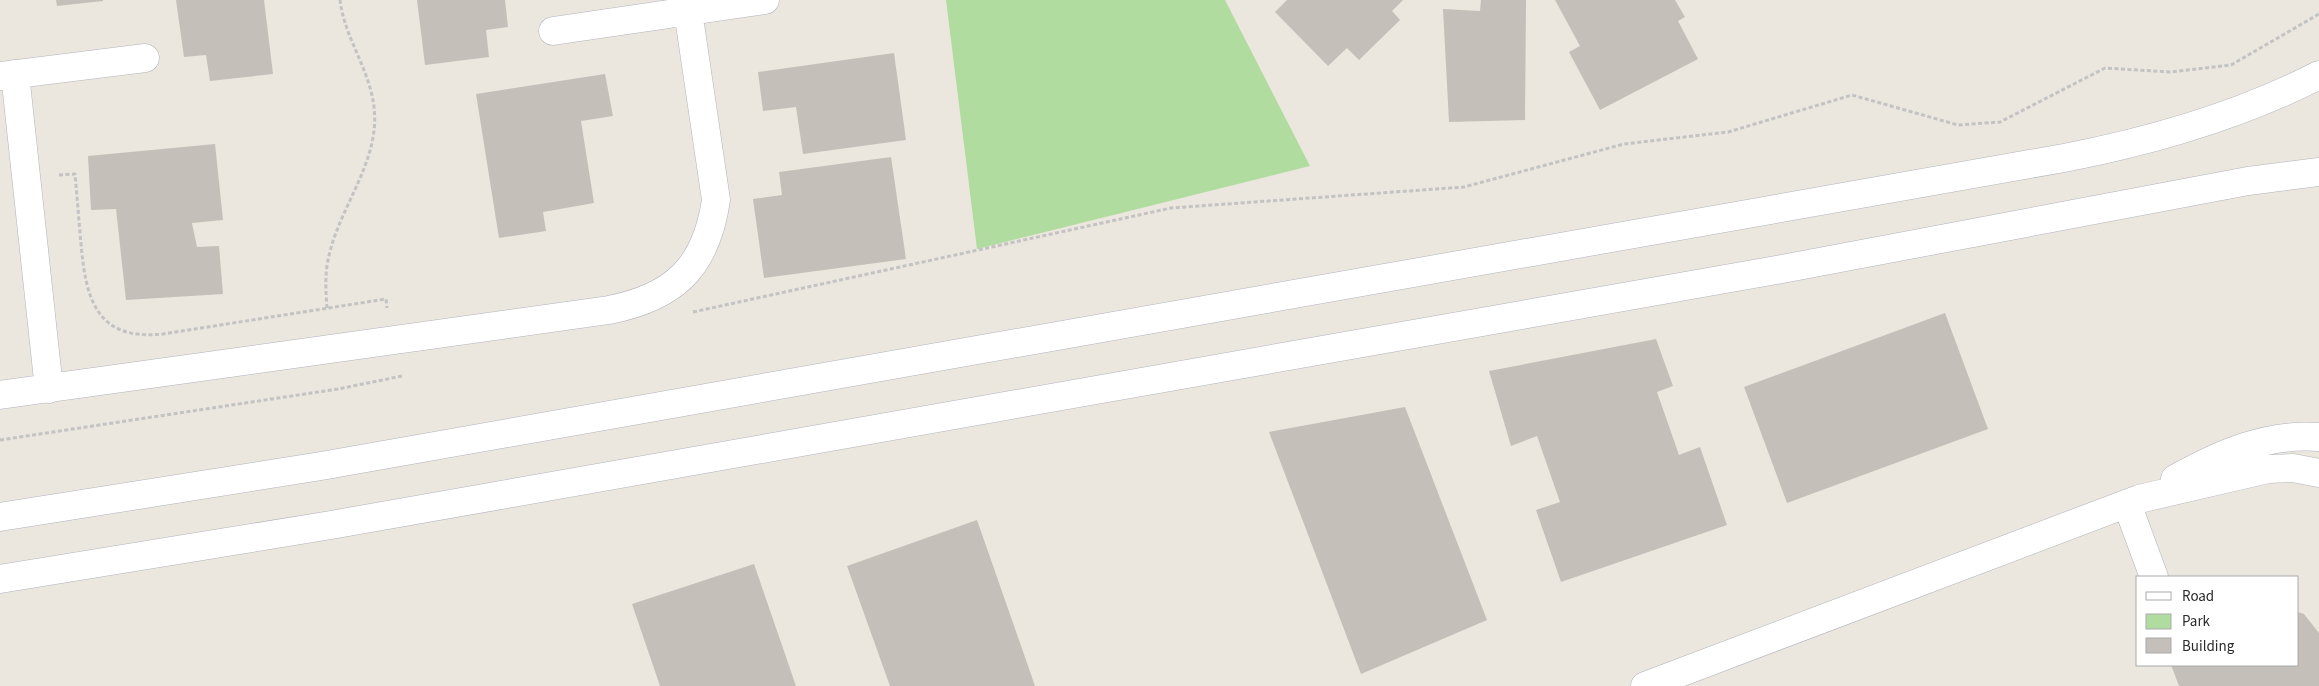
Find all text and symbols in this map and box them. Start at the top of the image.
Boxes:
legend [2136,576,2299,666]
text: Road [2182,586,2214,607]
text: Park [2182,611,2211,632]
text: Building [2182,636,2235,657]

